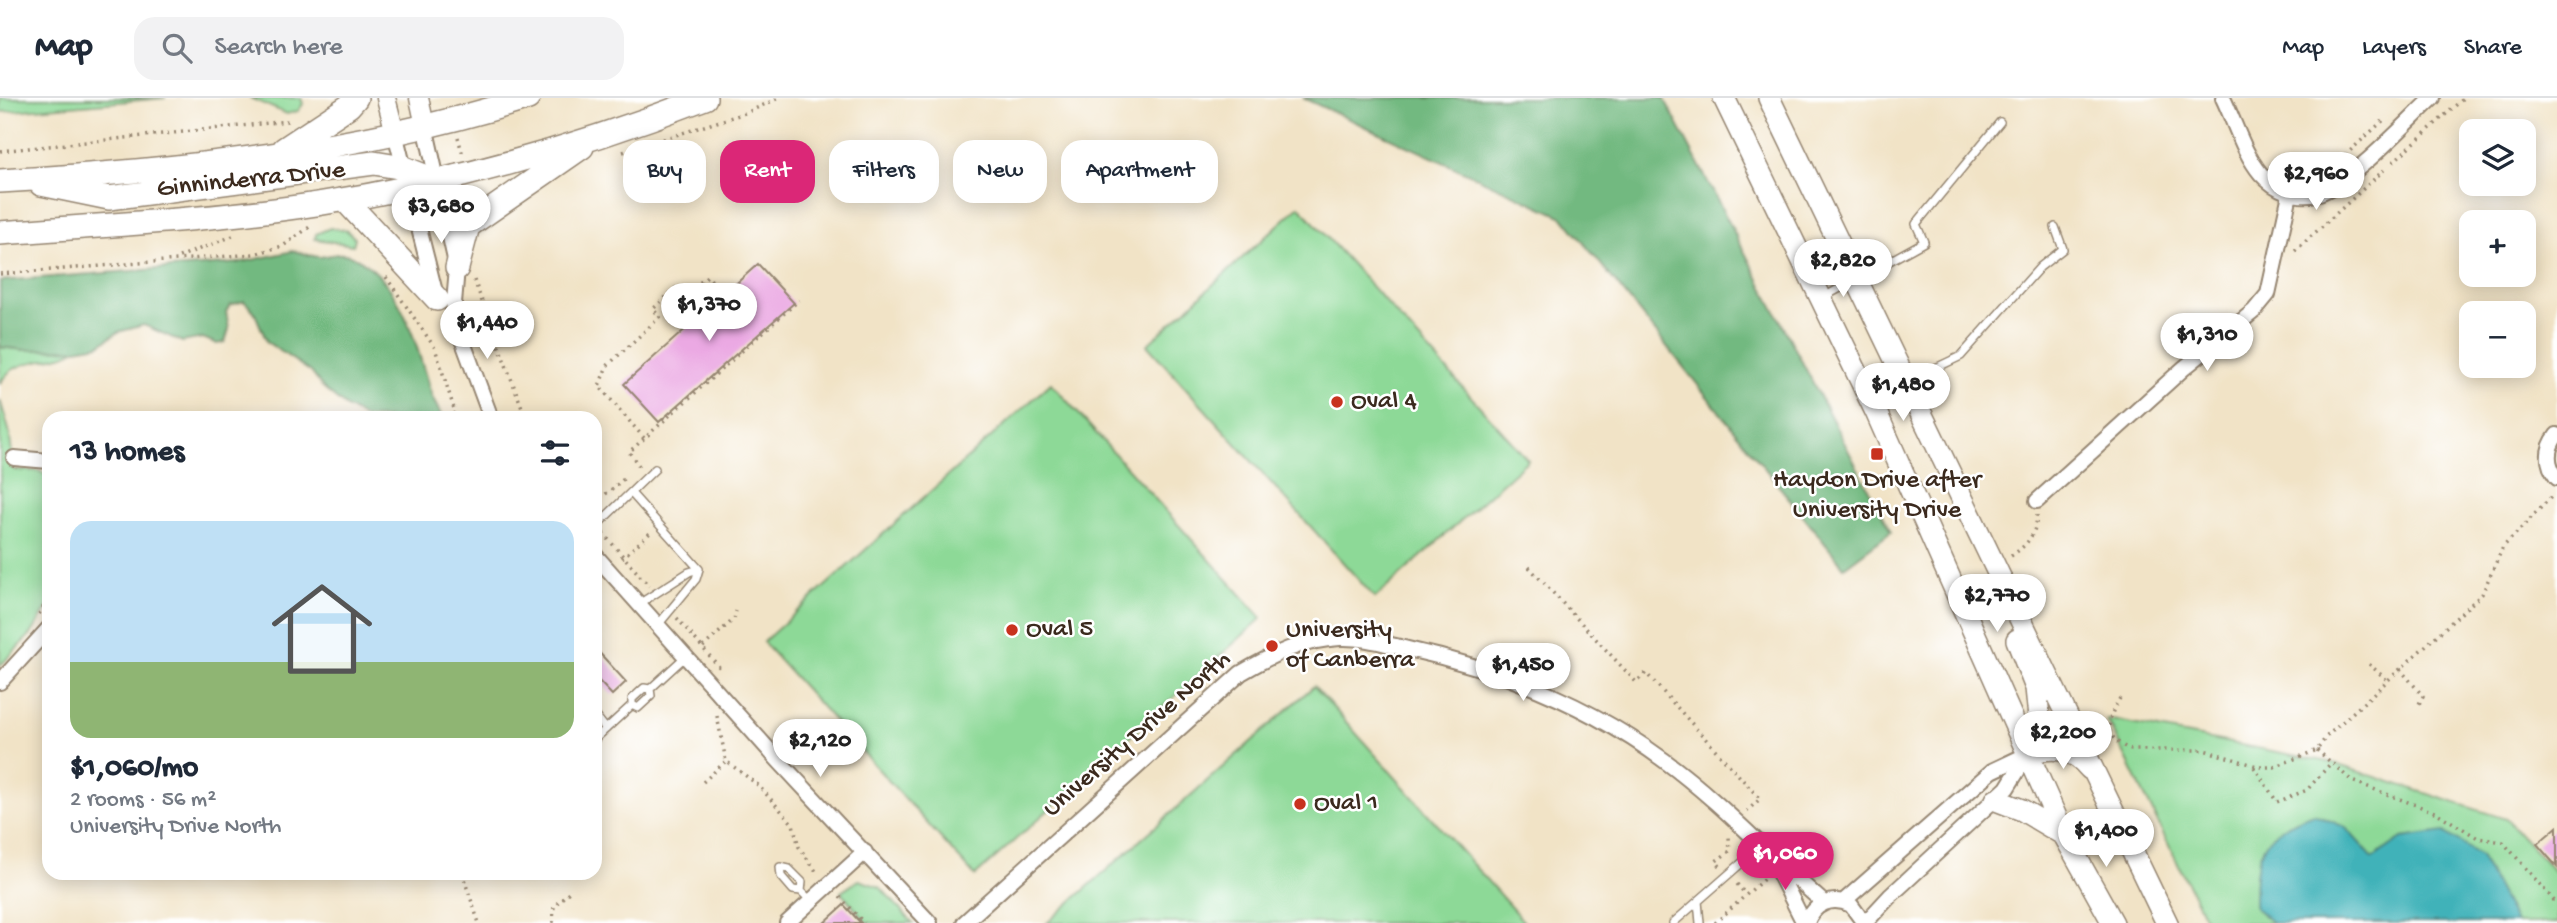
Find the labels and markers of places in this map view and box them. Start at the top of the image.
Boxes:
pin: $2,960 [2259,152,2373,212]
pin: $3,680 [384,186,498,245]
pin: $2,820 [1786,240,1900,299]
pin: $1,370 [652,284,766,343]
pin: $1,440 [430,302,544,361]
pin: $1,310 [2150,314,2264,373]
pin: $1,480 [1846,364,1960,423]
place label: Oval 4 [1351,387,1417,418]
marker: Oval 4 [1329,394,1345,410]
marker: Haydon Drive after University Drive [1869,446,1885,462]
place label: Haydon Drive after University Drive [1773,466,1984,527]
pin: $2,770 [1940,574,2054,634]
place label: Oval 5 [1026,615,1093,646]
place label: University of Canberra [1286,616,1416,677]
marker: Oval 5 [1004,622,1020,638]
marker: University of Canberra [1264,638,1280,654]
pin: $1,450 [1466,644,1580,703]
pin: $2,200 [2006,712,2120,771]
pin: $2,120 [763,720,877,779]
place label: Oval 1 [1314,789,1378,820]
marker: Oval 1 [1292,796,1308,812]
pin: $1,400 [2049,810,2163,869]
pin: $1,060 [1728,832,1842,892]

